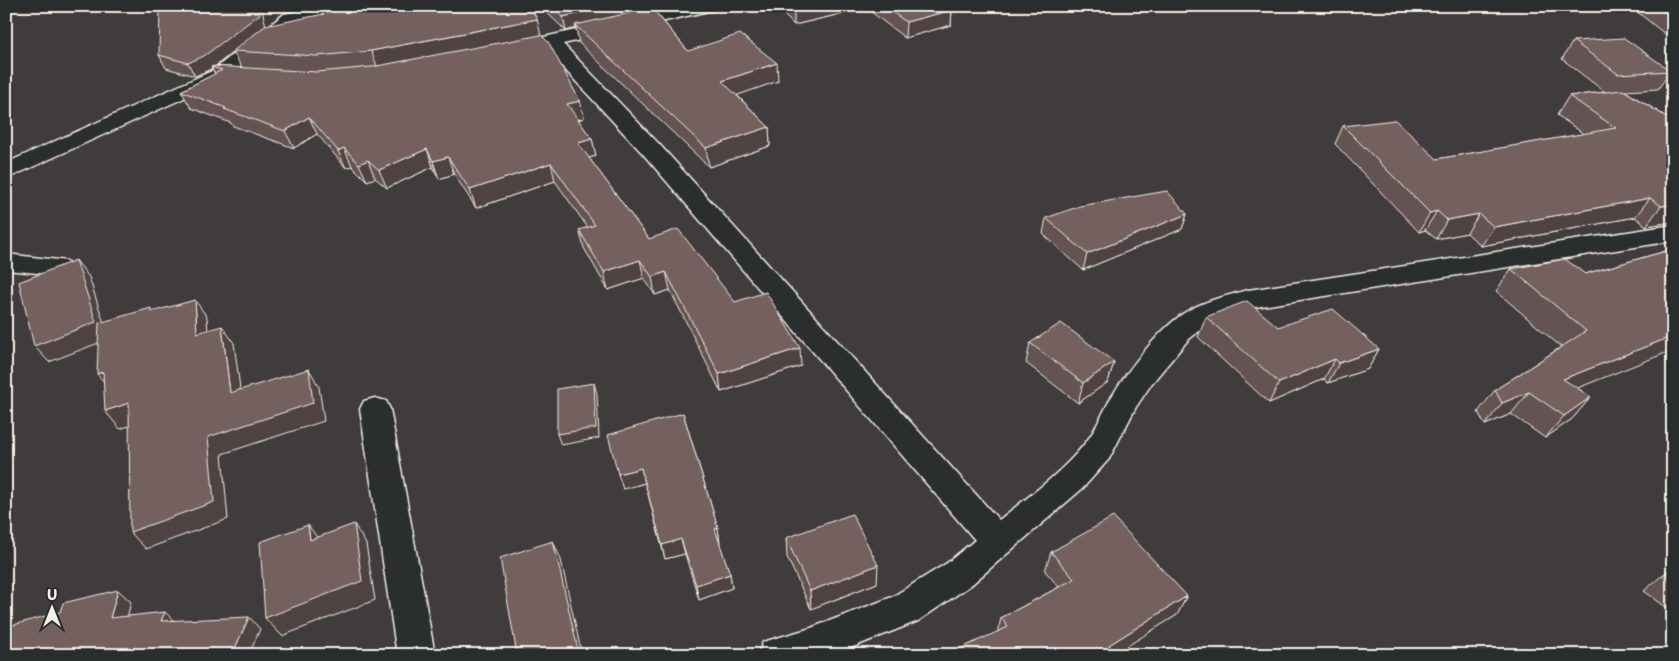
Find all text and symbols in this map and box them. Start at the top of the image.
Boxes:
north arrow [28,584,78,634]
text: U [47,584,57,605]

